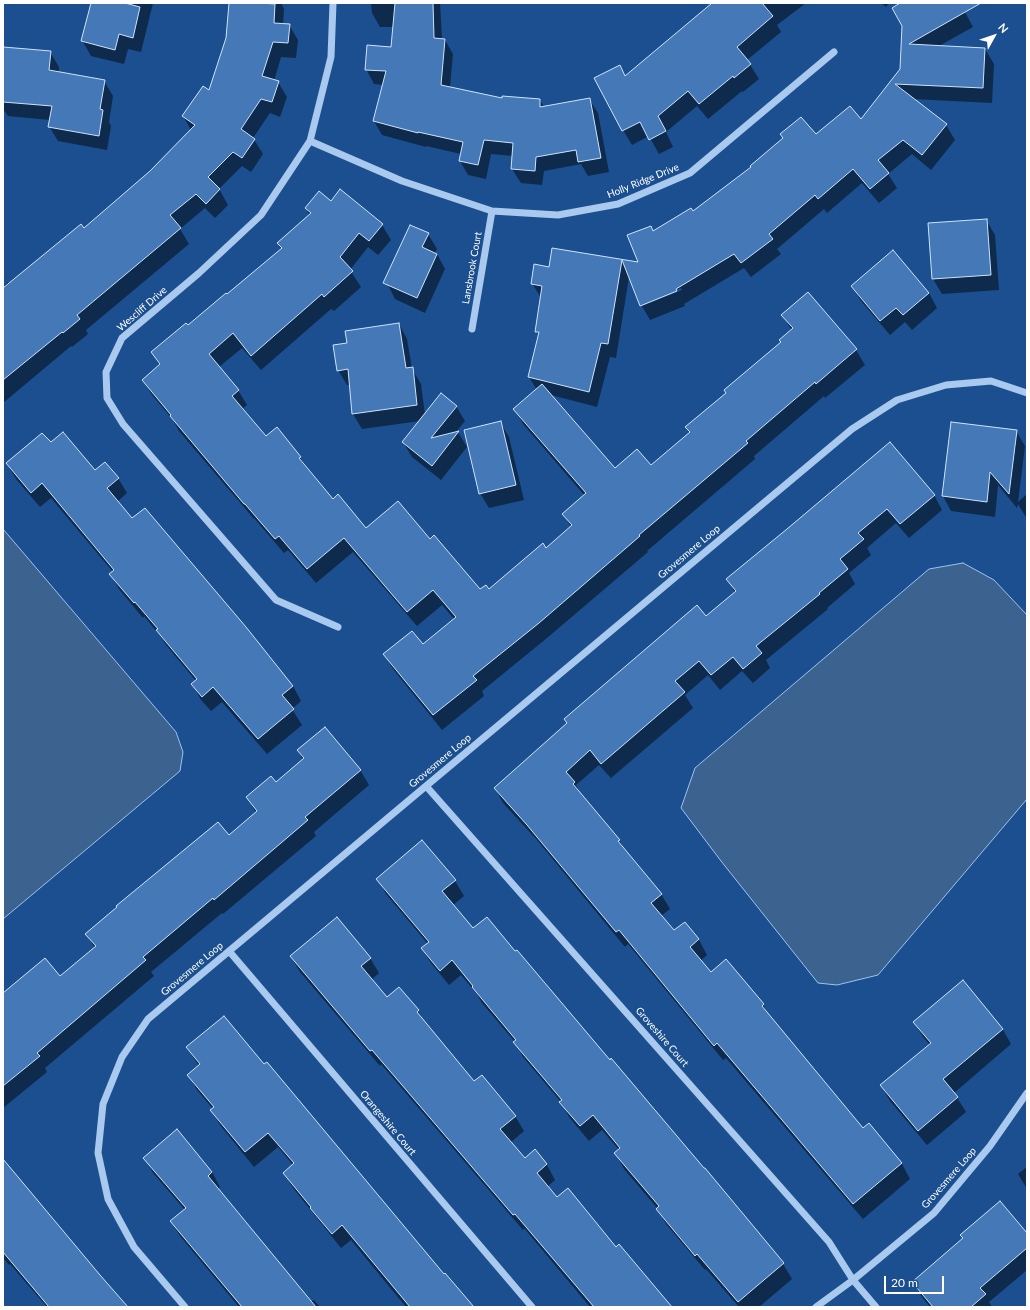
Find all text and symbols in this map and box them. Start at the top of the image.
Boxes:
north arrow [974,16,1014,56]
text: N [996,21,1011,35]
street label: Holly Ridge Drive [605,161,681,201]
street label: Lansbrook Court [460,231,484,305]
street label: Wescliff Drive [115,284,169,334]
street label: Grovesmere Loop [656,523,722,581]
street label: Grovesmere Loop [407,732,473,790]
street label: Grovesmere Loop [159,940,225,998]
street label: Groveshire Court [633,1005,691,1069]
street label: Orangeshire Court [357,1088,419,1158]
street label: Grovesmere Loop [919,1145,979,1211]
scale bar [886,1268,946,1294]
text: 20 m [891,1275,918,1290]

